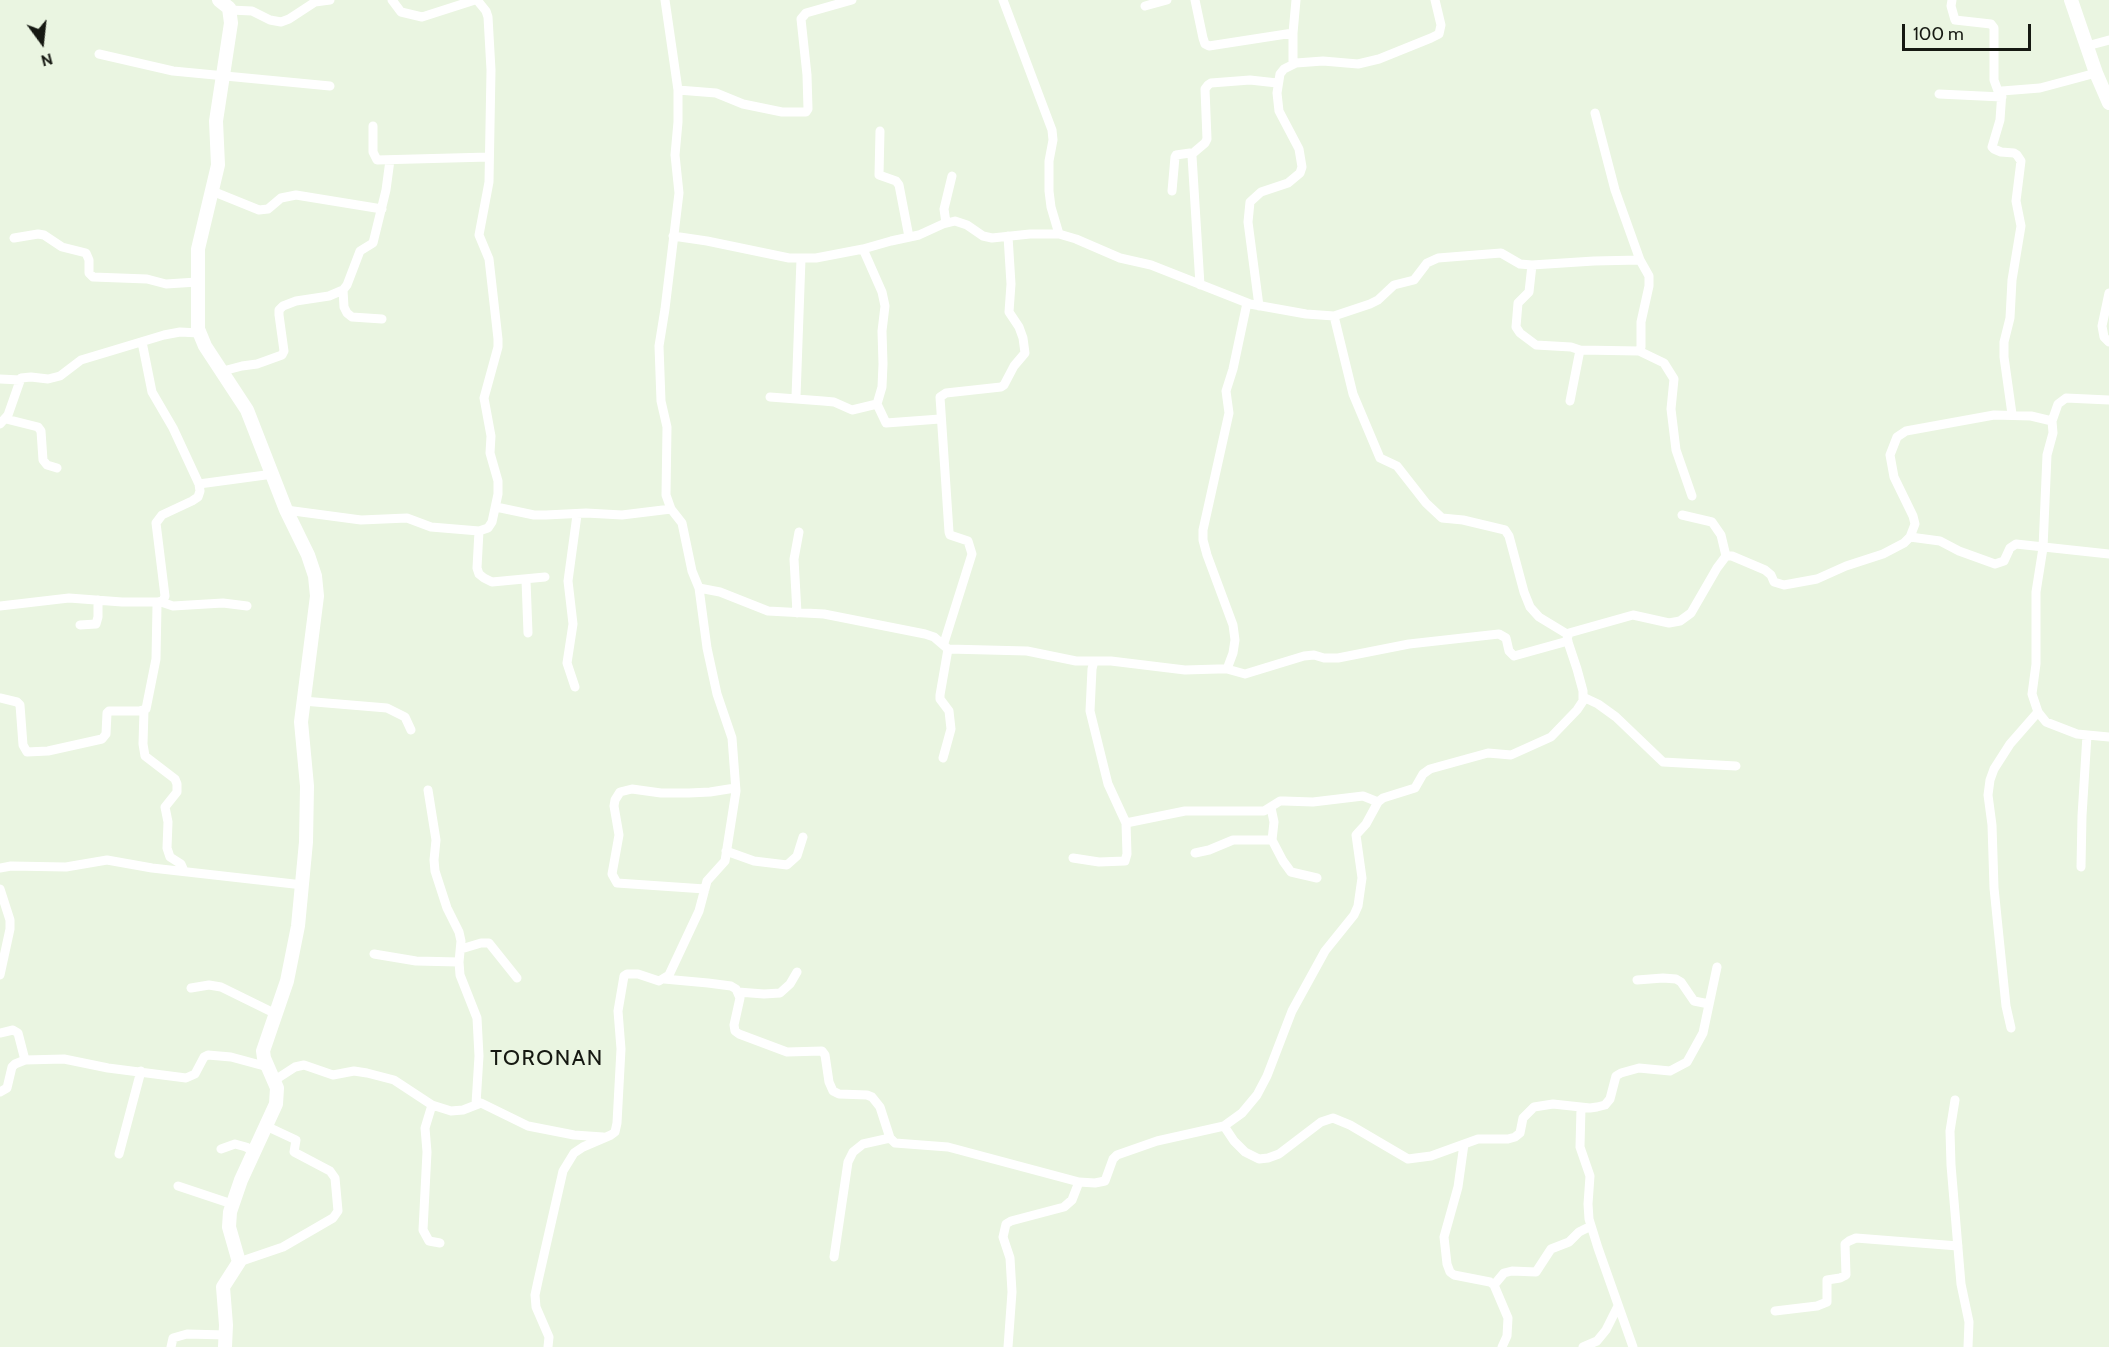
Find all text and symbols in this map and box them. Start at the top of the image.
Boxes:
north arrow [12,12,72,72]
scale bar [1905,12,2034,50]
text: 100 m [1913,23,1964,45]
text: N [39,49,55,71]
district label: TORONAN [490,1046,604,1072]

